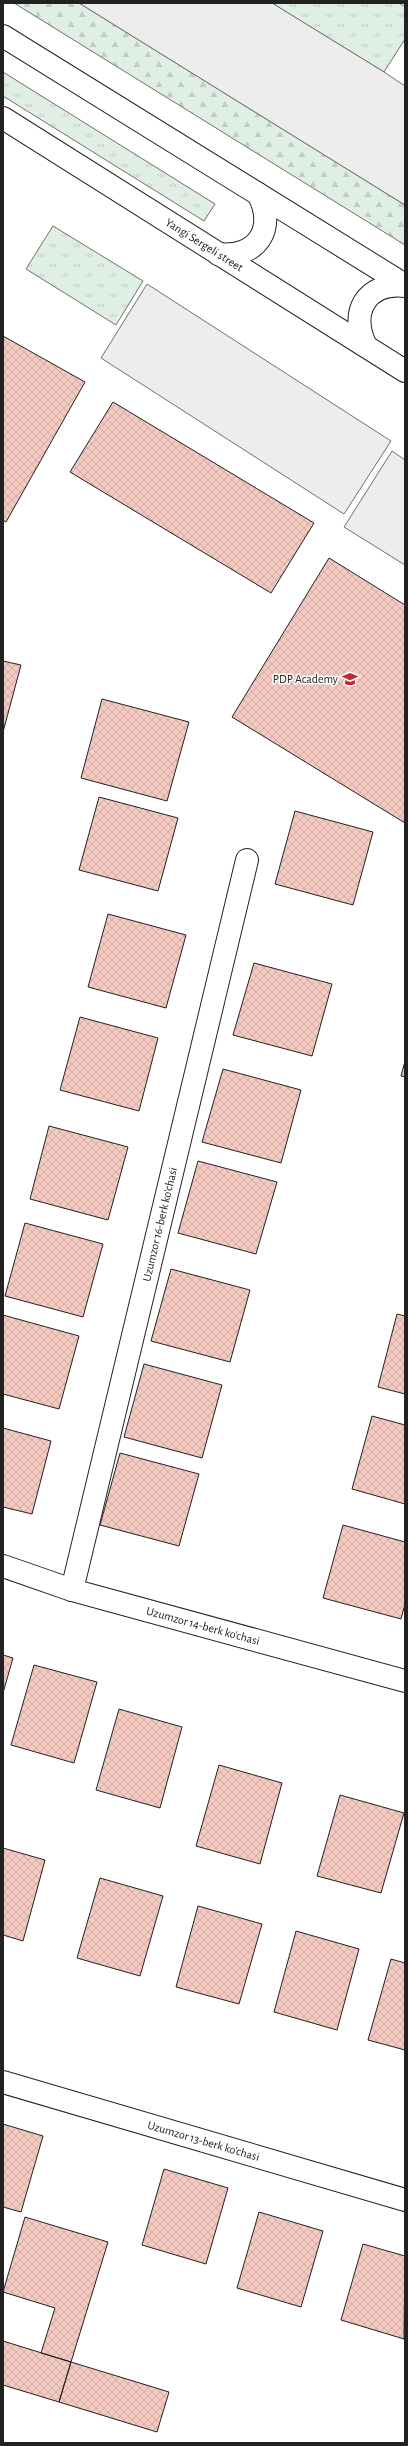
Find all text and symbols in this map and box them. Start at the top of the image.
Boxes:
street label: Yangi Sergeli street [163,216,246,274]
school or university icon: PDP Academy [341,670,359,688]
place label: PDP Academy [273,673,338,686]
street label: Uzumzor 16-berk ko'chasi [140,1166,179,1283]
street label: Uzumzor 14-berk ko'chasi [145,1605,261,1647]
street label: Uzumzor 13-berk ko'chasi [146,2119,261,2163]

